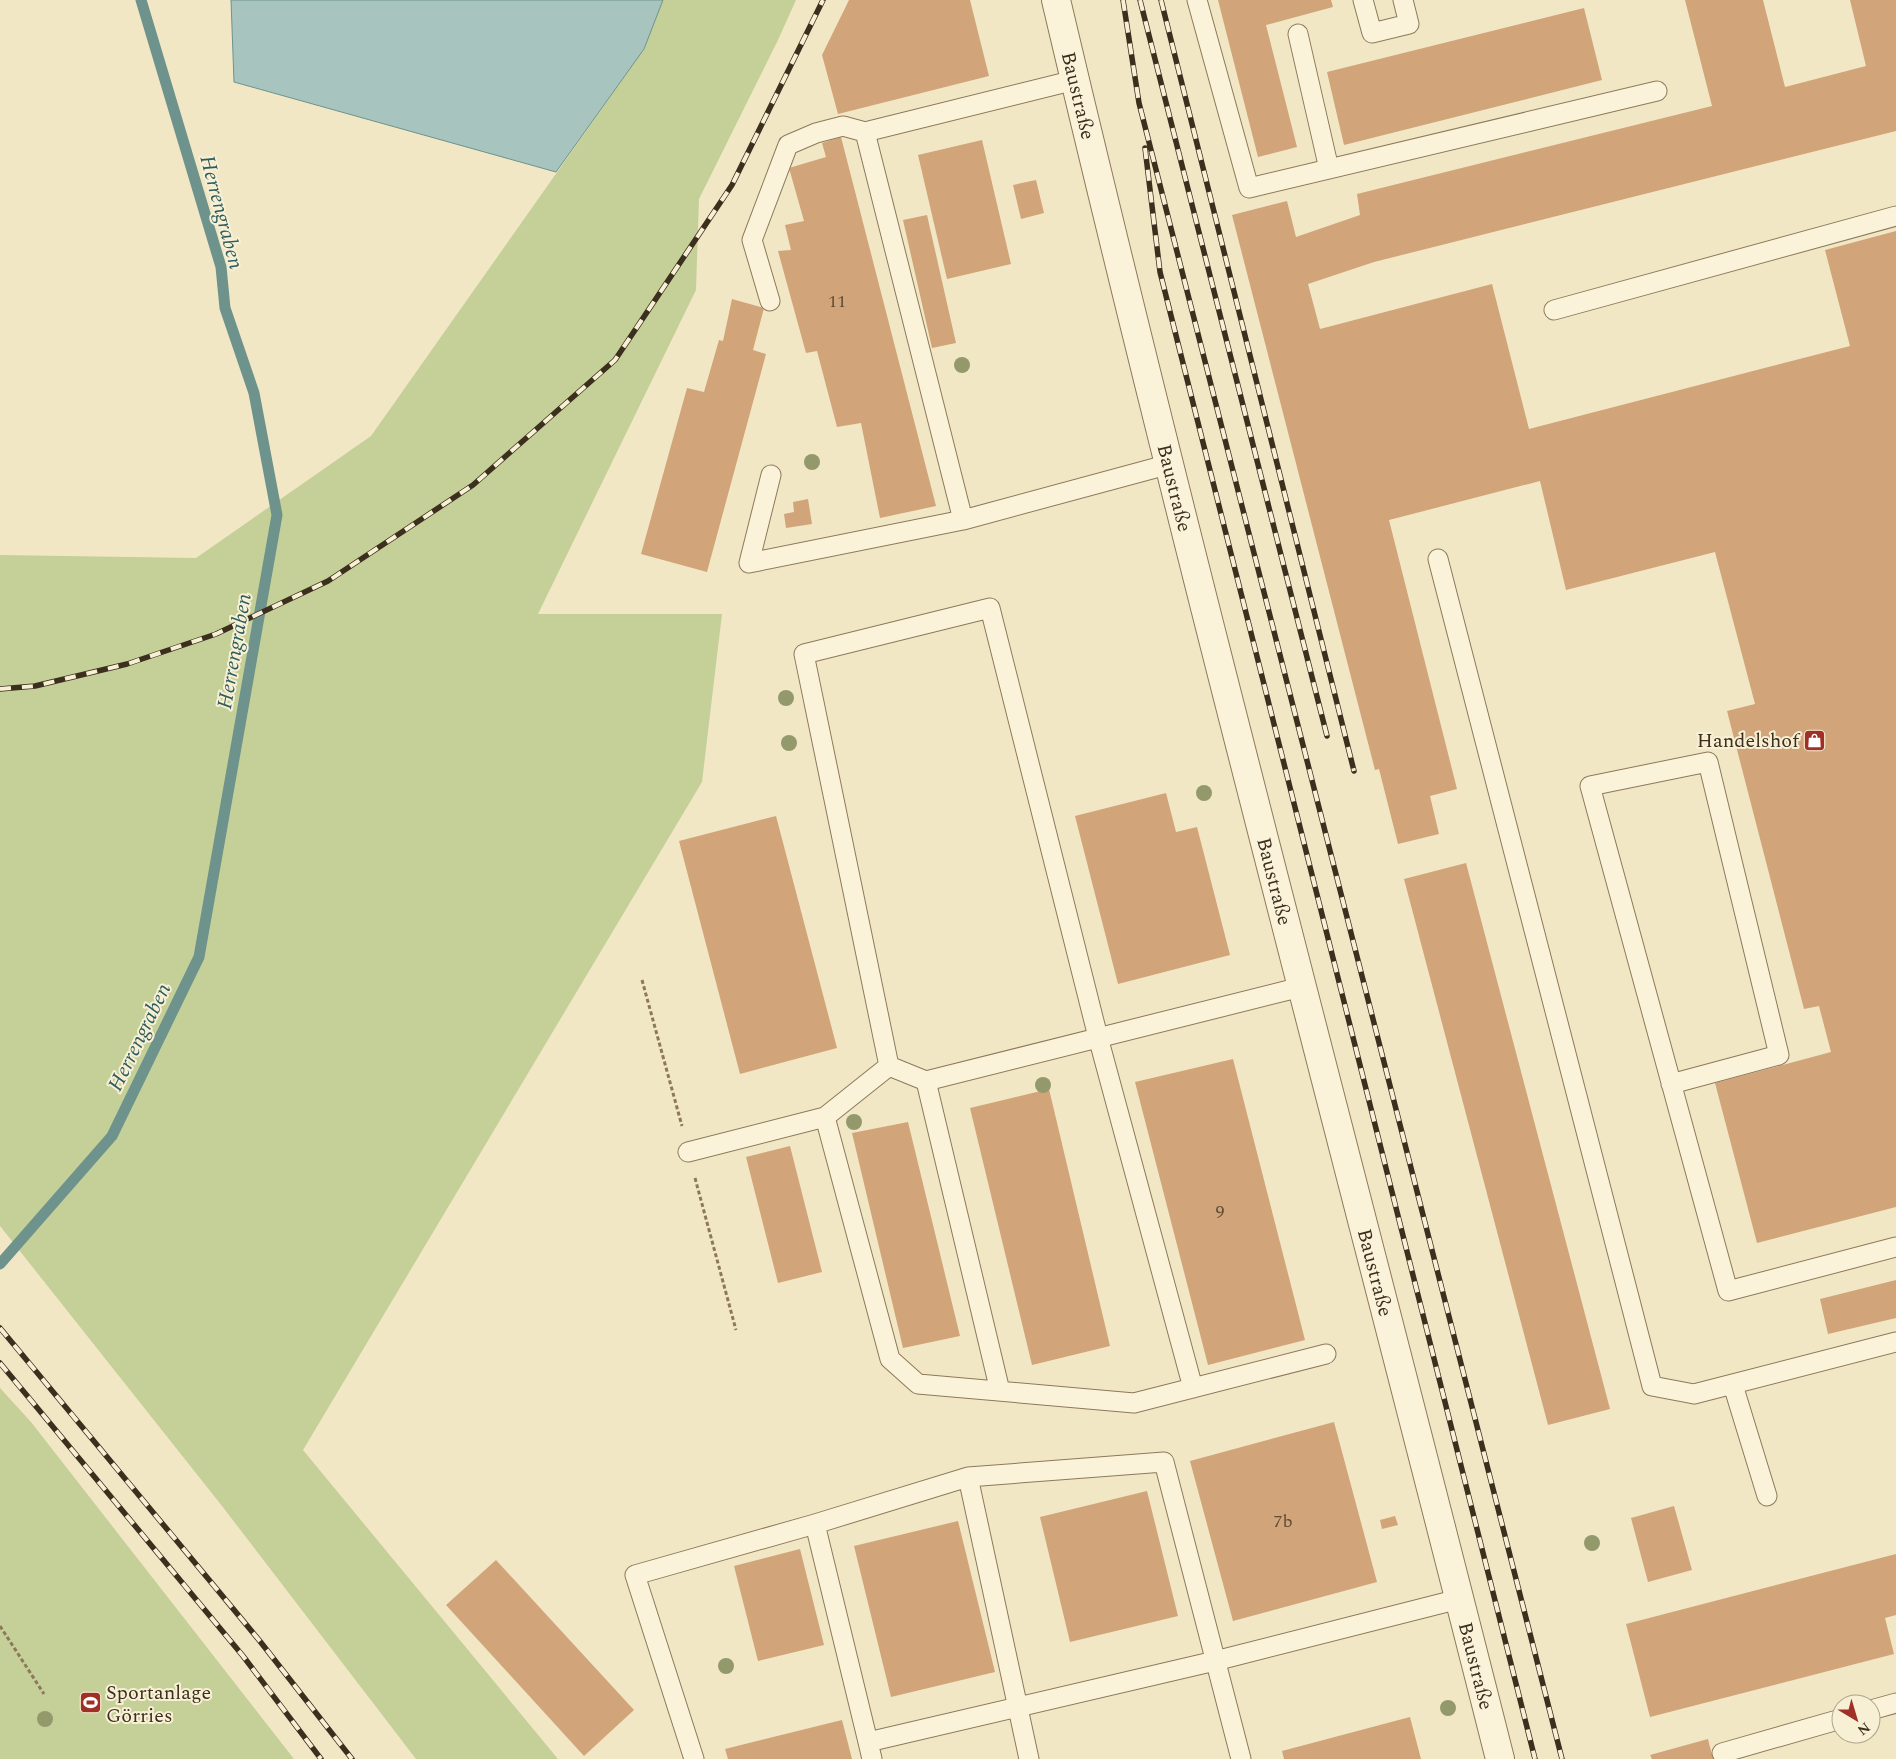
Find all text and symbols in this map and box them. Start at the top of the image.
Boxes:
street label: Baustraße [1053,49,1103,143]
water label: Herrengraben [190,152,252,273]
house number: 11 [828,288,846,315]
street label: Baustraße [1149,441,1199,535]
water label: Herrengraben [209,591,261,711]
place label: Handelshof [1697,726,1801,756]
shop icon: Handelshof [1803,728,1827,752]
street label: Baustraße [1248,834,1299,929]
water label: Herrengraben [100,978,180,1097]
house number: 9 [1216,1198,1225,1225]
street label: Baustraße [1349,1226,1400,1320]
house number: 7b [1273,1508,1293,1535]
street label: Baustraße [1450,1619,1501,1713]
place label: Sportanlage Görries [106,1678,211,1731]
sports icon: Sportanlage Görries [78,1691,102,1715]
north arrow [1831,1694,1881,1744]
text: N [1853,1717,1875,1741]

